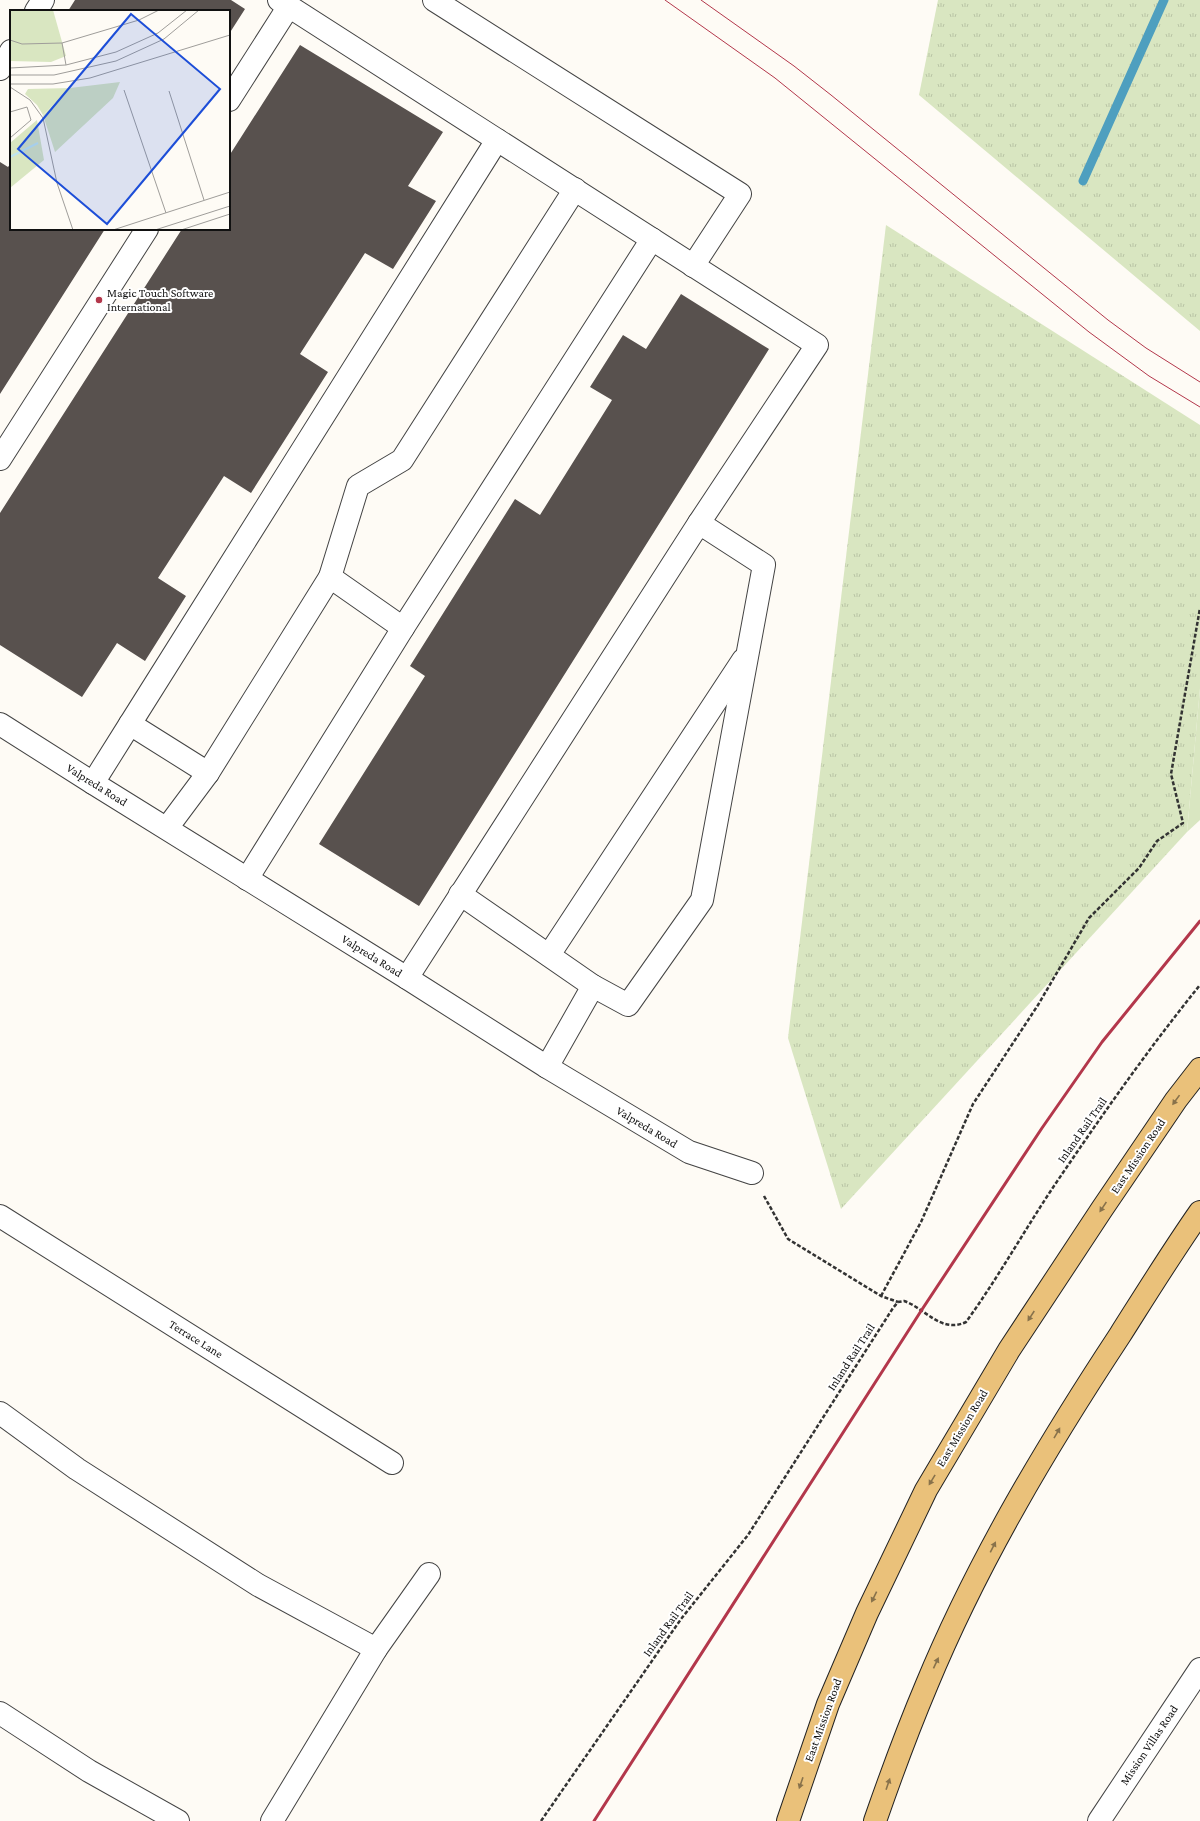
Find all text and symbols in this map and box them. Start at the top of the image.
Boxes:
inset map [10,10,230,230]
place label: Magic Touch Software International [107,286,213,314]
marker: Magic Touch Software International [94,295,104,305]
street label: Valpreda Road [64,761,131,810]
street label: Valpreda Road [339,932,406,981]
street label: Inland Rail Trail [1054,1094,1110,1166]
one-way arrow [1172,1095,1180,1105]
street label: Valpreda Road [614,1103,681,1151]
street label: East Mission Road [1108,1115,1169,1196]
one-way arrow [1099,1202,1107,1213]
one-way arrow [1027,1311,1035,1321]
street label: Terrace Lane [166,1317,226,1361]
street label: Inland Rail Trail [824,1321,878,1393]
street label: East Mission Road [933,1386,991,1469]
one-way arrow [1053,1427,1060,1439]
one-way arrow [928,1474,935,1486]
one-way arrow [990,1541,996,1552]
street label: Inland Rail Trail [640,1589,696,1659]
one-way arrow [871,1591,877,1603]
one-way arrow [933,1658,939,1669]
street label: East Mission Road [801,1676,845,1764]
street label: Mission Villas Road [1117,1702,1181,1788]
one-way arrow [797,1777,803,1789]
one-way arrow [886,1778,892,1790]

